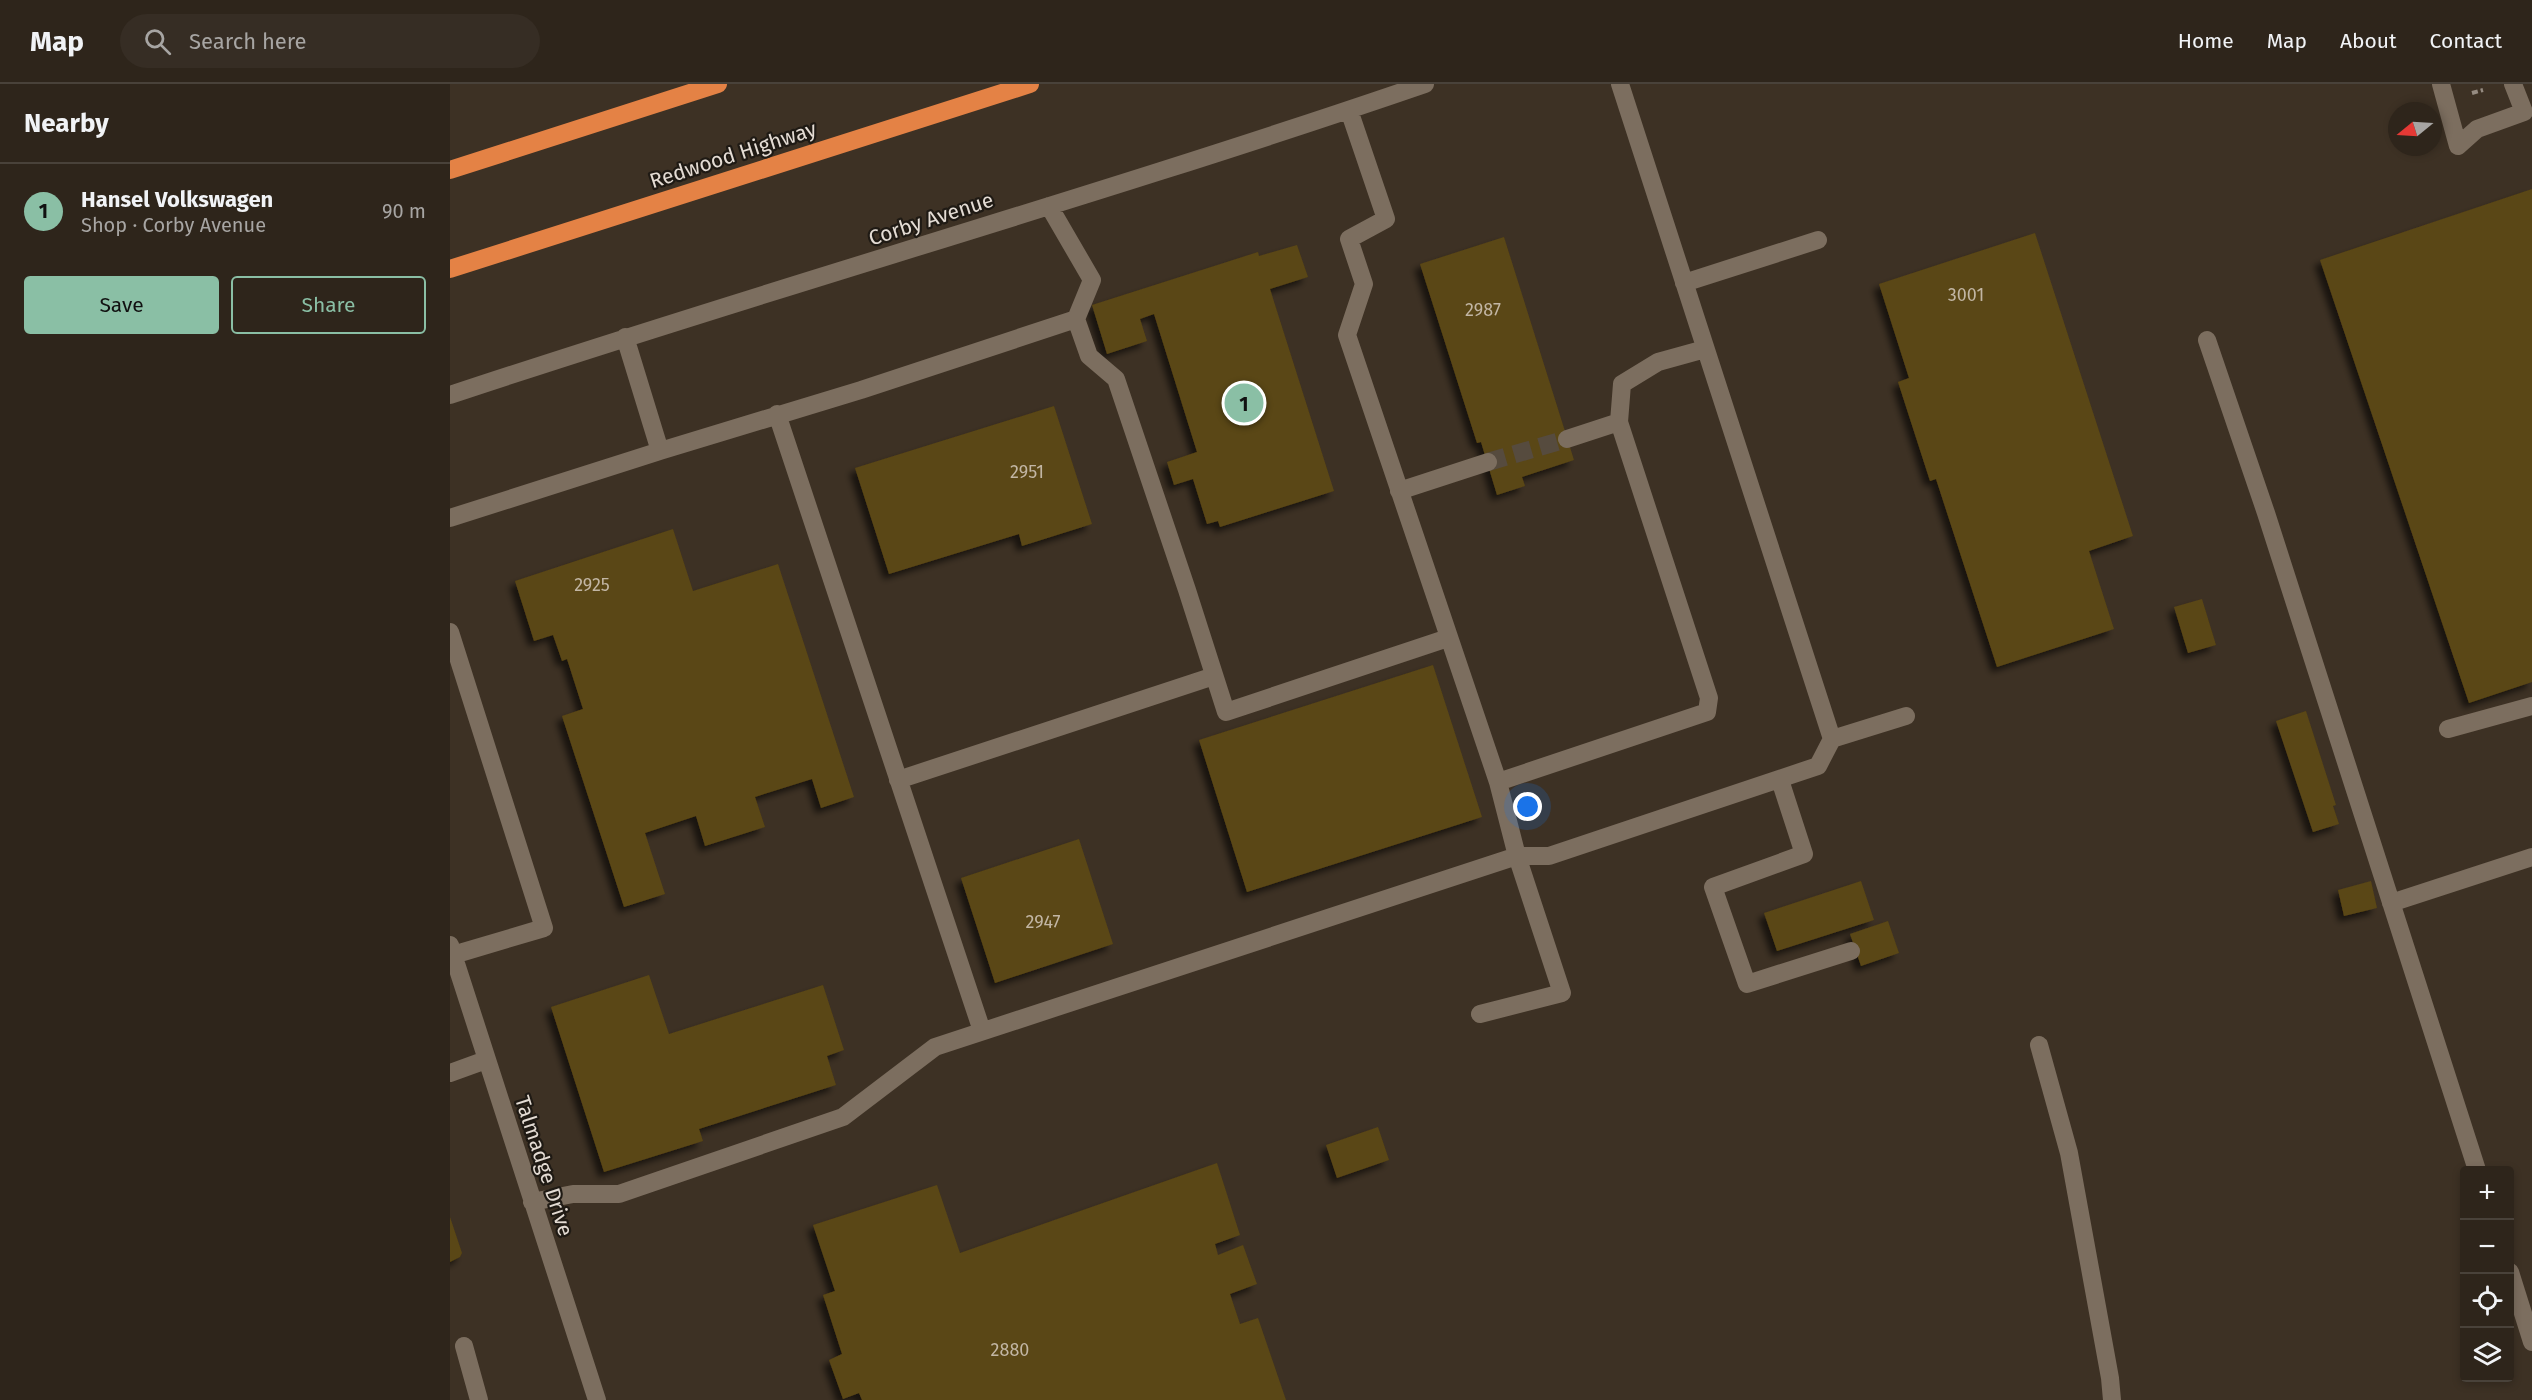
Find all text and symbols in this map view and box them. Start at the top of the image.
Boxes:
search box [120,14,540,68]
text: Map [30,25,84,58]
icon: search [141,25,174,58]
text: Search here [189,28,307,55]
text: Home [2178,28,2234,54]
text: Map [2267,28,2307,54]
text: About [2340,28,2397,54]
text: Contact [2430,28,2502,54]
north arrow [2388,102,2442,156]
text: Nearby [24,108,109,139]
street label: Redwood Highway [646,116,820,194]
text: Hansel Volkswagen [81,186,273,213]
street label: Corby Avenue [865,187,997,251]
text: 1 [39,199,48,223]
text: 90 m [382,199,426,223]
text: Shop · Corby Avenue [81,213,266,237]
button: Save [24,276,219,334]
button: Share [231,276,426,334]
house number: 3001 [1948,284,1984,306]
house number: 2987 [1465,299,1501,321]
pin: 1 [1224,380,1264,426]
house number: 2951 [1010,461,1044,483]
house number: 2925 [574,574,610,596]
your location [1513,792,1542,821]
house number: 2947 [1025,911,1061,933]
street label: Talmadge Drive [509,1093,579,1239]
map controls [2460,1166,2514,1382]
button: + [2460,1166,2514,1220]
button: − [2460,1220,2514,1274]
button: locate [2460,1274,2514,1328]
button: layers [2460,1328,2514,1382]
house number: 2880 [991,1339,1029,1361]

